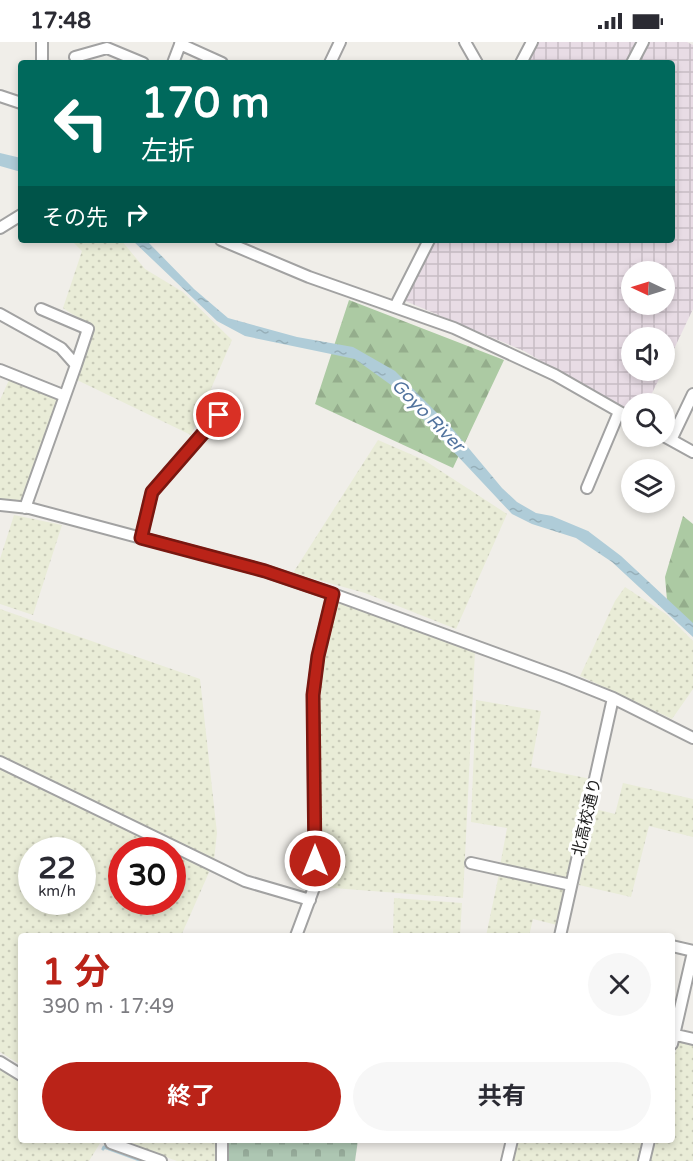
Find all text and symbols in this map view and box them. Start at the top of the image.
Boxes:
text: 17:48 [30,8,91,34]
text: 170 m [141,78,270,129]
icon: left [42,84,120,162]
text: 左折 [141,135,195,168]
icon: right [120,198,153,231]
text: その先 [42,205,108,231]
north arrow [621,261,675,315]
map controls [621,261,675,513]
button: sound [621,327,675,381]
water label: Goyo River [387,374,470,457]
pin [193,389,244,440]
button: search [621,393,675,447]
icon: arrive [202,398,235,431]
button: layers [621,459,675,513]
street label: 北高校通り [568,776,606,858]
position arrow [283,829,347,893]
speed limit sign: 30 [108,837,186,915]
text: 22 [38,850,76,887]
text: km/h [38,882,76,900]
text: 1 分 [42,951,110,994]
button: close [588,953,651,1016]
text: 390 m · 17:49 [42,995,174,1019]
button: 終了 [42,1062,341,1131]
button: 共有 [353,1062,651,1131]

